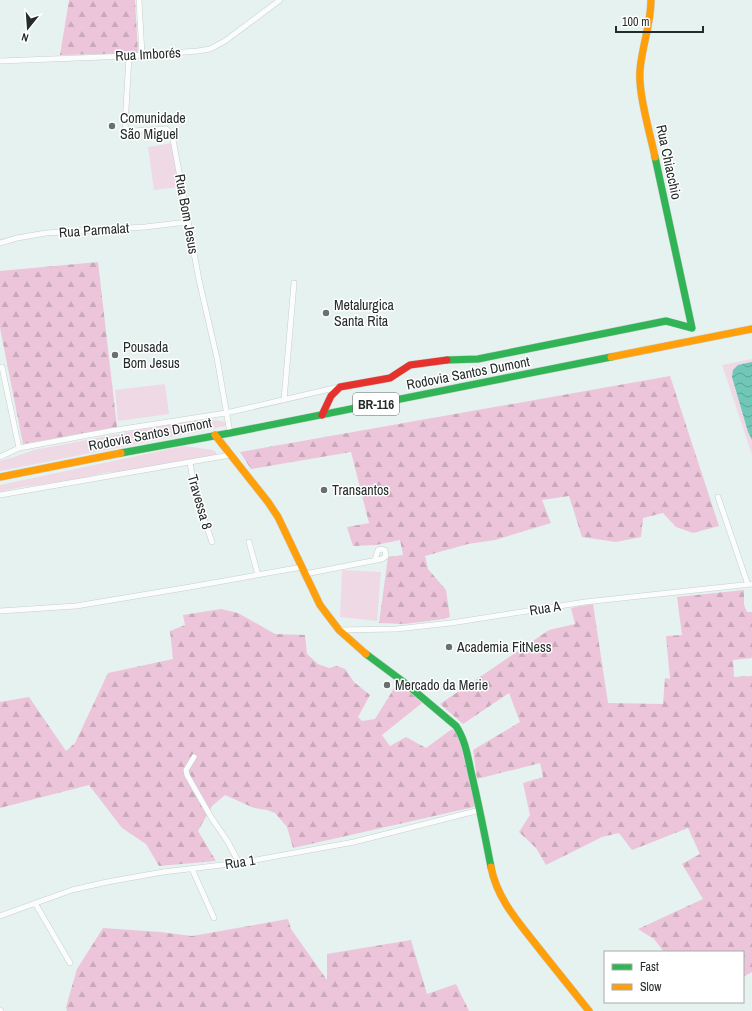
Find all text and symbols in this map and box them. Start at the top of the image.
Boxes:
north arrow [8,8,48,48]
scale bar [616,8,703,34]
text: 100 m [622,14,649,30]
text: N [20,30,30,45]
street label: Rua Imborés [115,43,182,65]
place label: Comunidade São Miguel [120,109,186,143]
marker: Comunidade São Miguel [107,121,117,131]
street label: Rua Chiacchio [652,123,686,201]
street label: Rua Bom Jesus [171,173,203,256]
street label: Rua Parmalat [58,219,130,241]
place label: Metalurgica Santa Rita [334,296,395,330]
marker: Metalurgica Santa Rita [321,308,331,318]
place label: Pousada Bom Jesus [123,338,180,372]
marker: Pousada Bom Jesus [110,350,120,360]
street label: Rodovia Santos Dumont [405,352,531,394]
road number: BR-116 [353,393,399,415]
street label: Rodovia Santos Dumont [87,413,213,455]
street label: Travessa 8 [184,472,216,532]
place label: Transantos [332,481,389,499]
marker: Transantos [319,485,329,495]
street label: Rua A [528,597,562,619]
place label: Academia FitNess [456,638,552,656]
marker: Academia FitNess [444,642,454,652]
place label: Mercado da Merie [395,676,488,694]
marker: Mercado da Merie [382,680,392,690]
street label: Rua 1 [223,851,257,873]
legend [604,951,744,1003]
text: Fast [640,959,659,975]
text: Slow [640,979,662,995]

